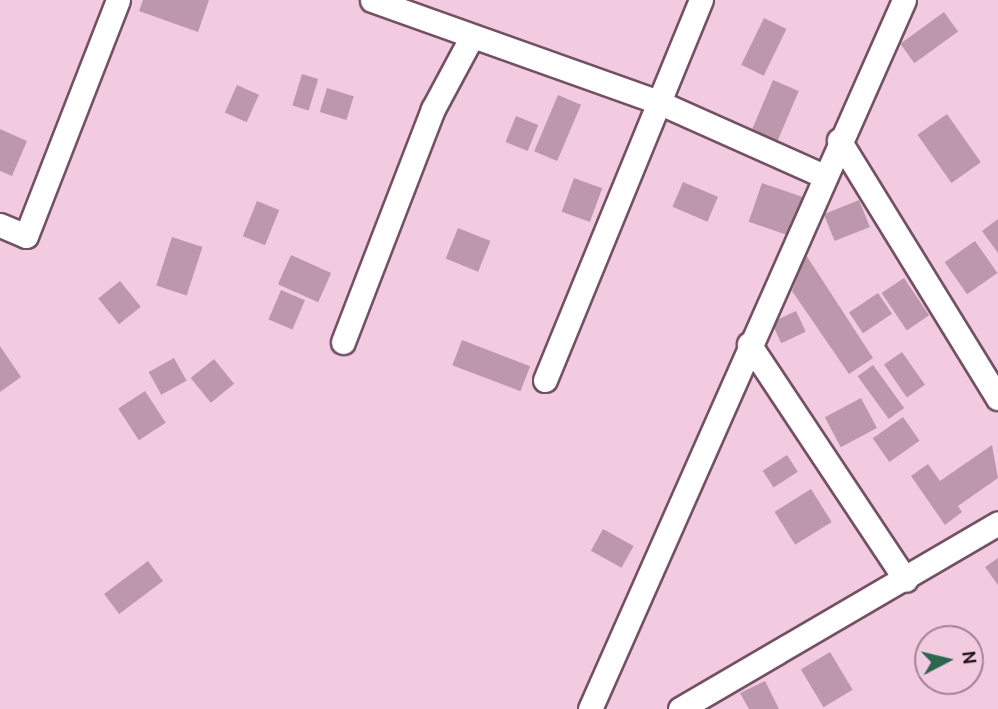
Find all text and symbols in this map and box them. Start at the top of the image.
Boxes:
north arrow [914,625,984,695]
text: N [955,649,981,666]

